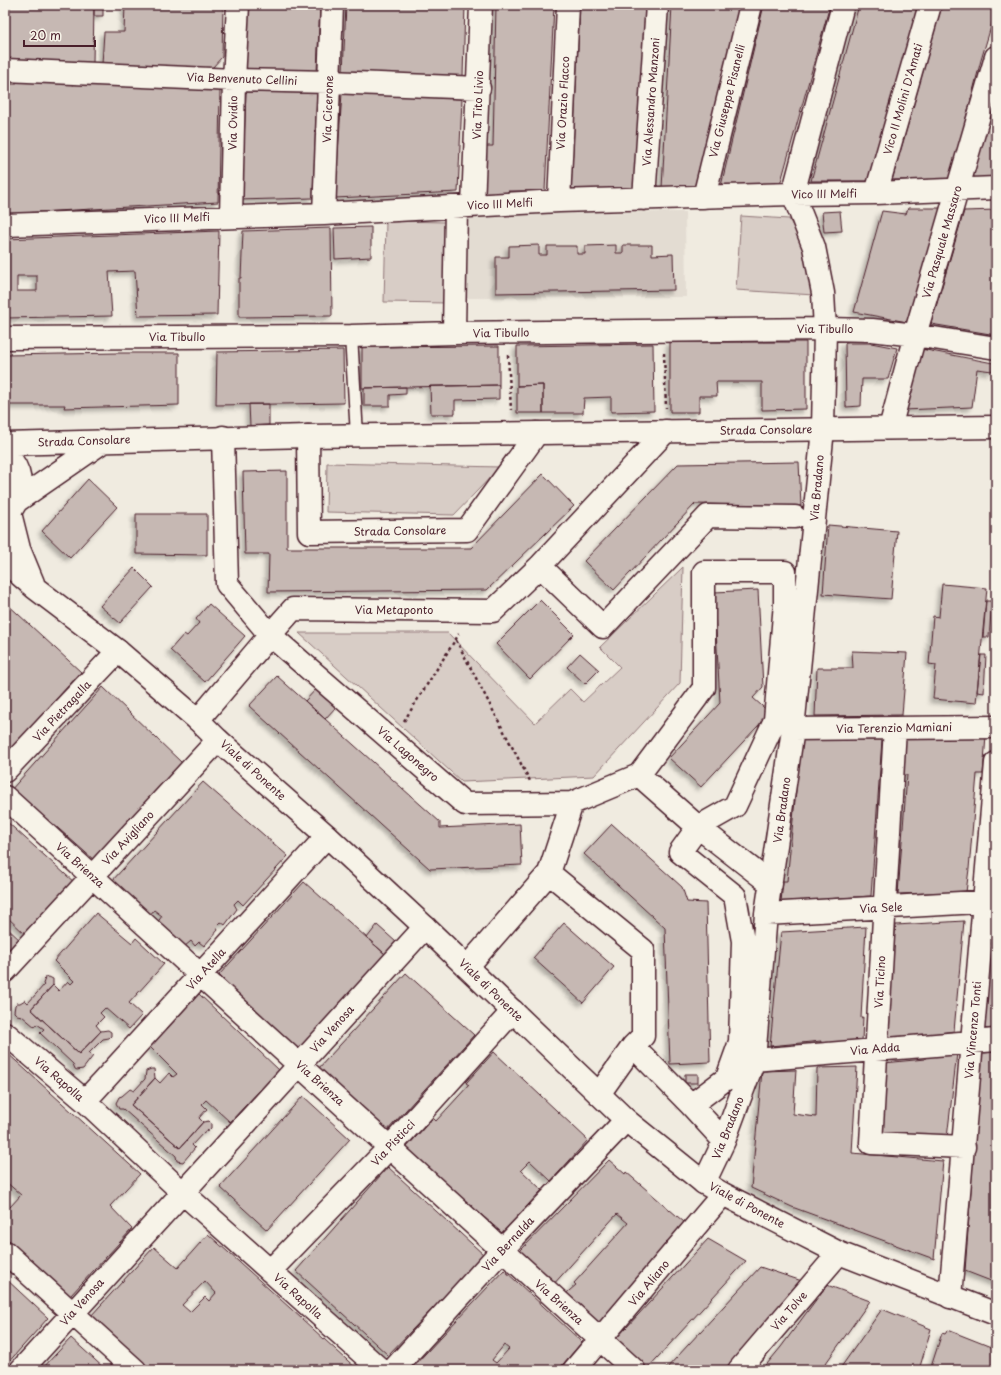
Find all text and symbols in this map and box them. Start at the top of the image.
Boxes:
scale bar [24,22,95,48]
text: 20 m [30,26,61,44]
street label: Via Alessandro Manzoni [638,37,663,167]
street label: Vico II Molini D'Amati [878,41,927,157]
street label: Via Giuseppe Pisanelli [704,42,749,160]
street label: Via Orazio Flacco [552,56,573,150]
street label: Via Benvenuto Cellini [186,68,298,89]
street label: Via Tito Livio [468,70,487,140]
street label: Via Cicerone [318,75,337,143]
street label: Via Ovidio [224,95,241,151]
street label: Via Pasquale Massaro [917,183,966,300]
street label: Vico III Melfi [791,184,857,203]
street label: Vico III Melfi [467,193,533,214]
street label: Vico III Melfi [144,208,210,227]
street label: Via Tibullo [797,320,853,337]
street label: Via Tibullo [473,324,529,341]
street label: Via Tibullo [149,328,205,345]
street label: Strada Consolare [719,420,813,439]
street label: Strada Consolare [37,430,131,451]
street label: Via Bradano [805,454,828,522]
street label: Strada Consolare [353,521,447,540]
street label: Via Metaponto [355,601,433,618]
street label: Via Pietragalla [29,676,95,745]
street label: Via Terenzio Mamiani [836,718,952,737]
street label: Via Lagonegro [374,722,443,785]
street label: Viale di Ponente [217,735,290,804]
street label: Via Bradano [768,776,795,844]
street label: Via Avigliano [98,806,158,869]
street label: Via Brienza [52,838,109,891]
street label: Via Sele [859,898,903,917]
street label: Via Atella [182,943,229,994]
street label: Viale di Ponente [455,954,527,1025]
street label: Via Ticino [870,955,889,1009]
street label: Via Vincenzo Tonti [960,980,985,1079]
street label: Via Venosa [306,1000,358,1056]
street label: Via Adda [849,1038,901,1059]
street label: Via Rapolla [31,1052,88,1105]
street label: Via Brienza [292,1056,349,1109]
street label: Via Bradano [707,1094,748,1162]
street label: Via Pisticci [367,1116,419,1170]
street label: Viale di Ponente [706,1177,788,1232]
street label: Via Bernalda [477,1212,538,1275]
street label: Via Aliano [624,1256,673,1310]
street label: Via Rapolla [270,1269,327,1323]
street label: Via Venosa [56,1273,108,1329]
street label: Via Brienza [531,1275,588,1328]
street label: Via Tolve [766,1287,811,1334]

